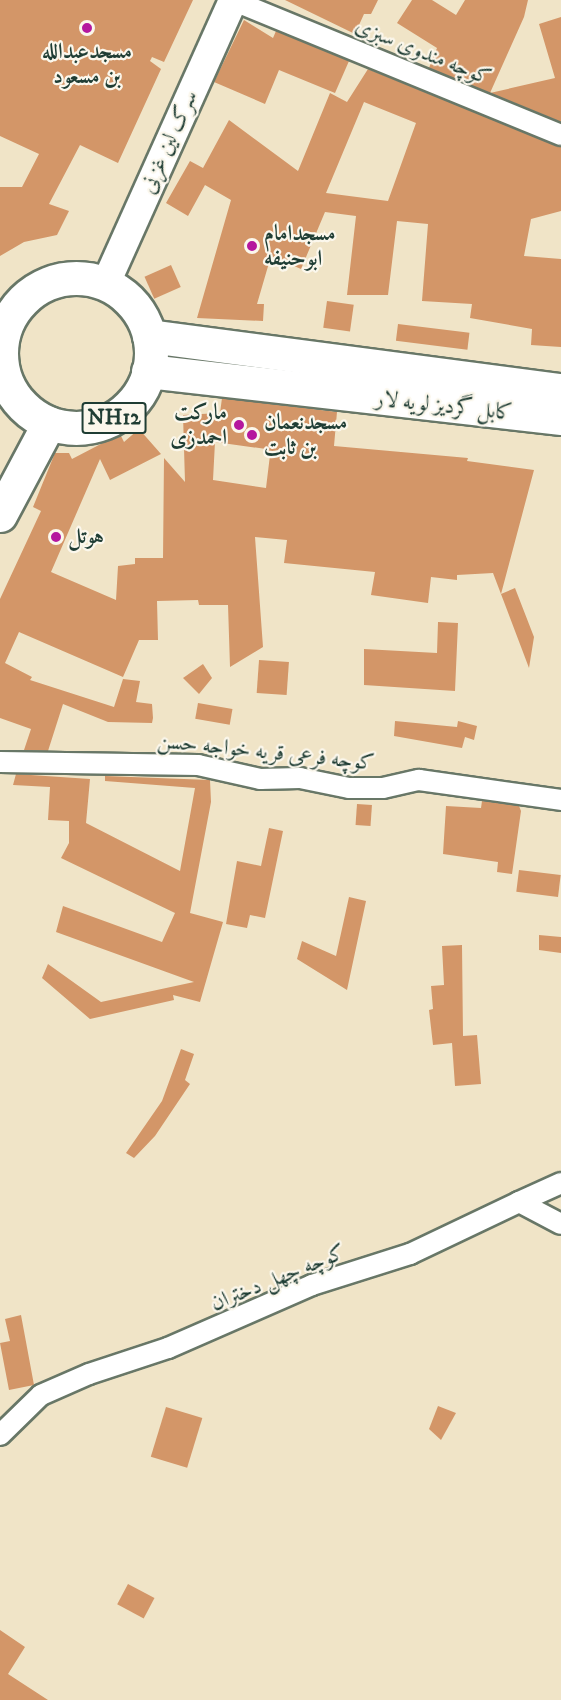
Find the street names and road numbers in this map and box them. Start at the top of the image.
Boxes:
street label: کوچه مندوی سبزی [351,13,495,91]
street label: سرک لین غزنی [135,86,203,198]
street label: کابل گردیز لویه لار [374,386,514,426]
road number: NH12 [81,400,147,436]
street label: کوچه فرعی قریه خواجه حسن [156,727,376,777]
street label: کوچه چهل دختران [207,1239,349,1317]

